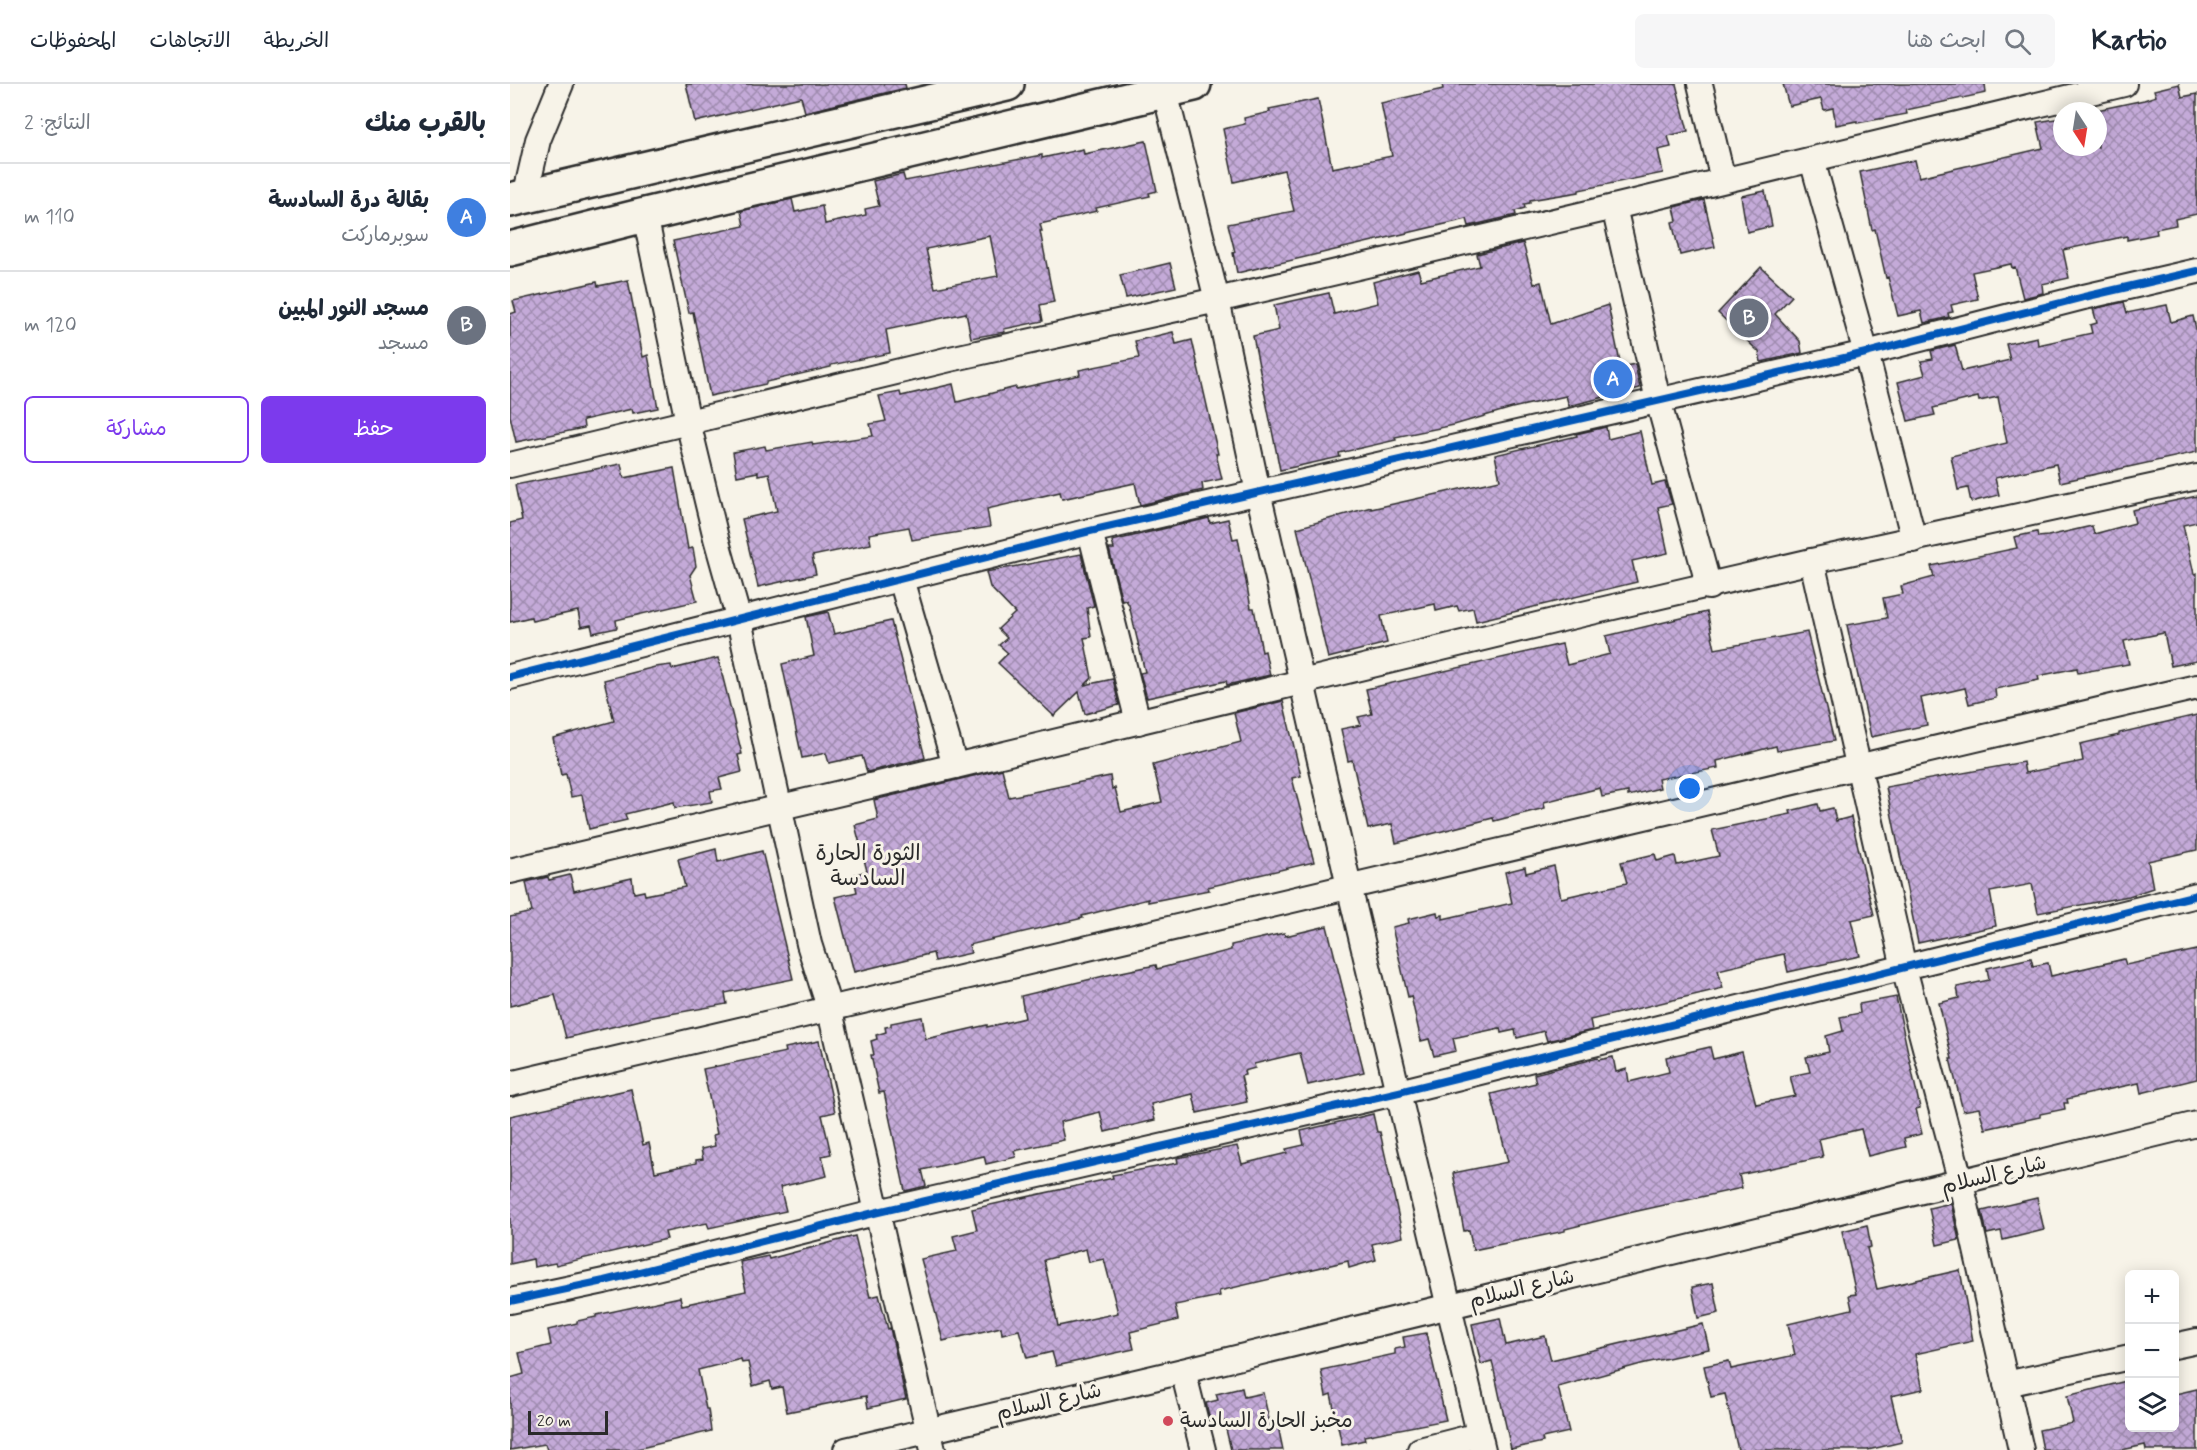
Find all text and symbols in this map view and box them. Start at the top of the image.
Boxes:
search box [1635,14,2055,68]
text: Kartio [2091,23,2167,60]
icon: search [2001,25,2034,58]
text: المحفوظات [30,27,116,55]
text: الاتجاهات [149,27,231,55]
text: الخريطة [264,27,329,55]
text: ابحث هنا [1907,27,1986,55]
north arrow [2053,102,2107,156]
text: بالقرب منك [365,107,486,141]
text: النتائج: 2 [24,110,91,137]
text: بقالة درة السادسة [268,187,429,215]
text: 110 m [24,204,75,231]
text: A [460,204,473,231]
text: سوبرماركت [341,222,429,249]
text: مسجد النور المبين [278,295,429,323]
pin: B [1730,296,1768,340]
text: 120 m [24,312,77,339]
text: B [460,312,473,339]
text: مسجد [378,330,429,357]
pin: A [1594,356,1632,402]
button: مشاركة [24,396,249,463]
button: حفظ [261,396,486,463]
your location [1675,774,1704,803]
district label: الثورة الحارة السادسة [815,840,921,893]
street label: شارع السلام [1939,1148,2050,1203]
street label: شارع السلام [1467,1262,1578,1317]
map controls [2125,1270,2179,1432]
button: + [2125,1270,2179,1324]
button: − [2125,1324,2179,1378]
street label: شارع السلام [994,1376,1105,1429]
button: layers [2125,1378,2179,1432]
place label: مخبز الحارة السادسة [1180,1407,1353,1435]
scale bar [528,1408,608,1436]
text: 20 m [537,1411,571,1432]
marker: مخبز الحارة السادسة [1161,1414,1175,1428]

